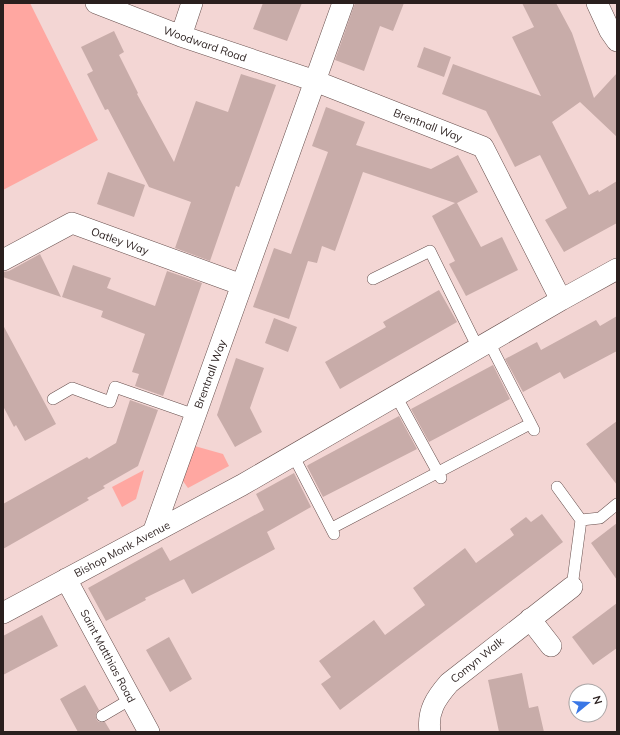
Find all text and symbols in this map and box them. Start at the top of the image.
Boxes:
street label: Woodward Road [162,23,248,65]
street label: Brentnall Way [391,105,465,145]
street label: Oatley Way [89,224,151,258]
street label: Brentnall Way [191,337,229,411]
street label: Bishop Monk Avenue [72,518,172,580]
street label: Saint Matthias Road [77,607,139,705]
street label: Comyn Walk [447,634,507,686]
north arrow [568,683,608,723]
text: N [590,694,605,706]

